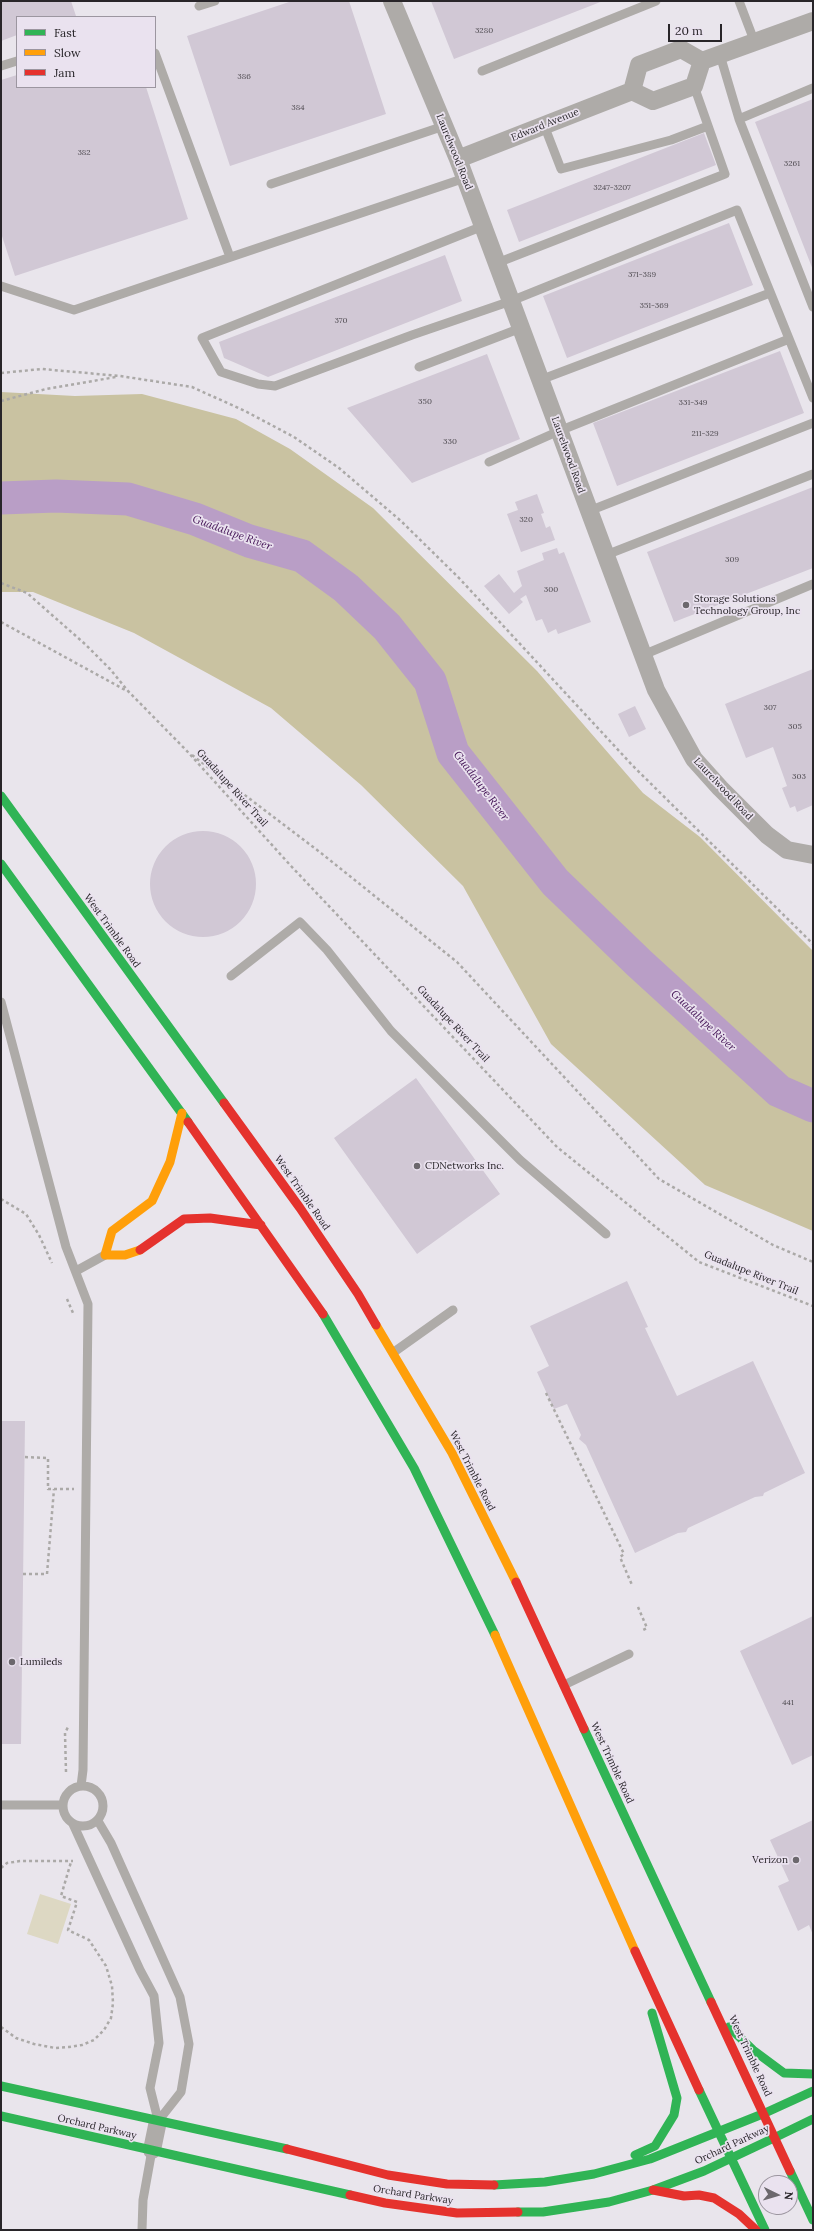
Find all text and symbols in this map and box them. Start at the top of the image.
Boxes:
legend [16,16,156,88]
scale bar [670,16,724,42]
text: 20 m [675,23,703,38]
text: Fast [54,25,77,40]
house number: 3280 [475,26,493,36]
text: Slow [54,45,81,60]
text: Jam [54,65,75,80]
house number: 386 [237,72,251,82]
house number: 384 [291,103,305,113]
street label: Edward Avenue [509,106,581,144]
street label: Laurelwood Road [433,112,475,192]
house number: 382 [77,148,91,158]
house number: 3261 [784,159,800,169]
house number: 3247-3207 [593,183,631,193]
house number: 371-389 [628,270,656,280]
house number: 351-369 [639,301,669,311]
house number: 370 [335,316,347,326]
house number: 350 [418,397,432,407]
house number: 331-349 [679,398,707,408]
street label: Laurelwood Road [549,415,587,495]
house number: 211-329 [691,429,719,439]
house number: 330 [443,437,457,447]
water label: Guadalupe River [191,513,273,553]
house number: 320 [519,515,533,525]
house number: 309 [725,555,739,565]
house number: 300 [544,585,558,595]
place label: Storage Solutions Technology Group, Inc [694,593,800,616]
marker: Storage Solutions Technology Group, Inc [681,600,691,610]
house number: 307 [764,703,776,713]
house number: 305 [788,722,802,732]
street label: Guadalupe River Trail [194,747,270,829]
water label: Guadalupe River [451,749,511,823]
street label: Laurelwood Road [691,755,755,823]
house number: 303 [792,772,806,782]
street label: West Trimble Road [81,892,143,970]
street label: Guadalupe River Trail [414,983,492,1065]
water label: Guadalupe River [668,988,738,1054]
street label: West Trimble Road [272,1153,332,1233]
place label: CDNetworks Inc. [425,1160,504,1172]
marker: CDNetworks Inc. [412,1161,422,1171]
street label: Guadalupe River Trail [702,1249,800,1297]
street label: West Trimble Road [447,1429,497,1513]
place label: Lumileds [20,1656,62,1668]
marker: Lumileds [7,1657,17,1667]
house number: 441 [782,1698,794,1708]
street label: West Trimble Road [588,1720,636,1806]
place label: Verizon [752,1854,788,1866]
marker: Verizon [791,1855,801,1865]
street label: West Trimble Road [726,2013,774,2099]
street label: Orchard Parkway [56,2112,138,2142]
street label: Orchard Parkway [693,2123,771,2167]
north arrow [758,2175,798,2215]
street label: Orchard Parkway [372,2183,454,2207]
text: N [782,2191,796,2201]

